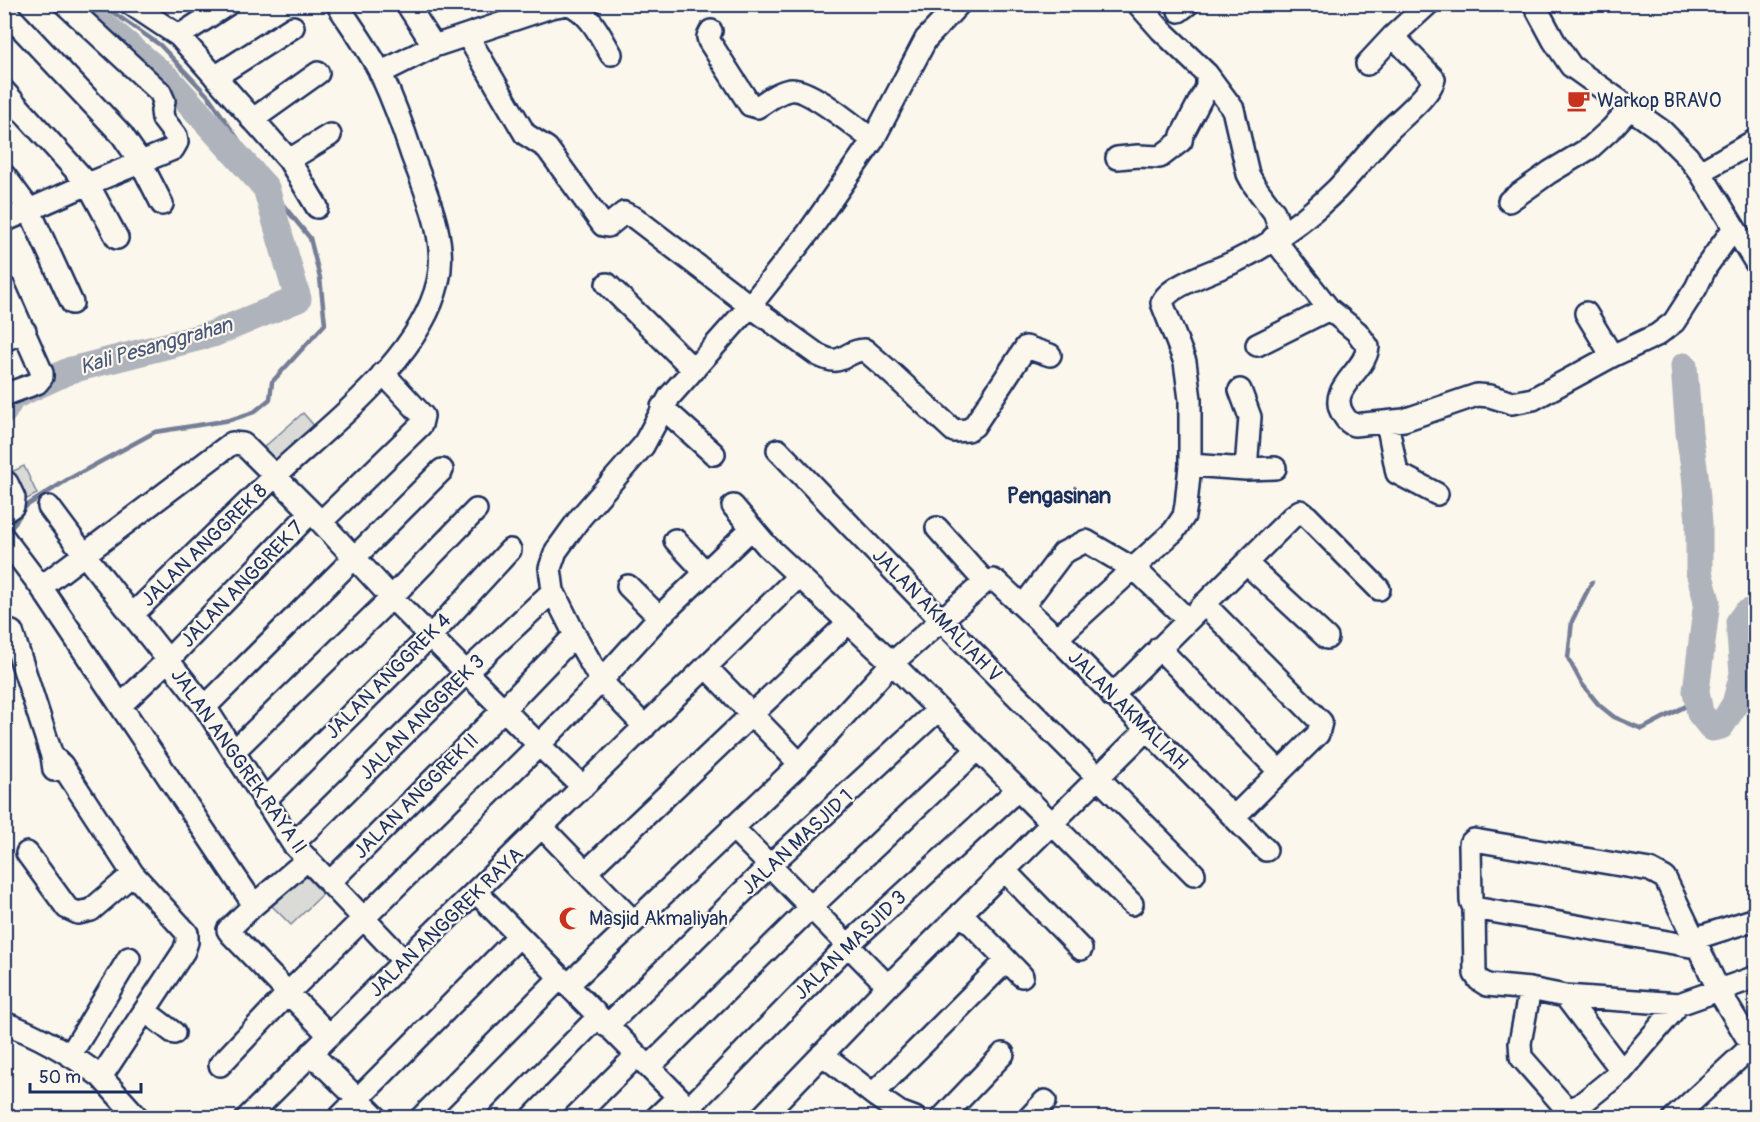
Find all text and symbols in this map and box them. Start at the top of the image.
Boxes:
cafe icon: Warkop BRAVO [1566,87,1592,113]
place label: Warkop BRAVO [1597,88,1722,113]
water label: Kali Pesanggrahan [77,311,236,381]
street label: JALAN ANGGREK 8 [136,478,272,612]
district label: Pengasinan [1007,482,1111,510]
street label: JALAN ANGGREK 7 [175,515,309,653]
street label: JALAN AKMALIAH V [867,543,1007,687]
street label: JALAN ANGGREK 4 [320,608,456,744]
street label: JALAN AKMALIAH [1063,645,1193,775]
street label: JALAN ANGGREK 3 [354,649,490,785]
street label: JALAN ANGGREK RAYA II [165,663,313,859]
street label: JALAN ANGGREK II [348,728,484,864]
street label: JALAN MASJID 1 [736,784,858,900]
street label: JALAN ANGGREK RAYA [363,842,529,1002]
street label: JALAN MASJID 3 [788,885,912,1005]
mosque icon: Masjid Akmaliyah [558,905,584,931]
place label: Masjid Akmaliyah [589,906,728,931]
scale bar [30,1056,141,1094]
text: 50 m [39,1066,81,1089]

